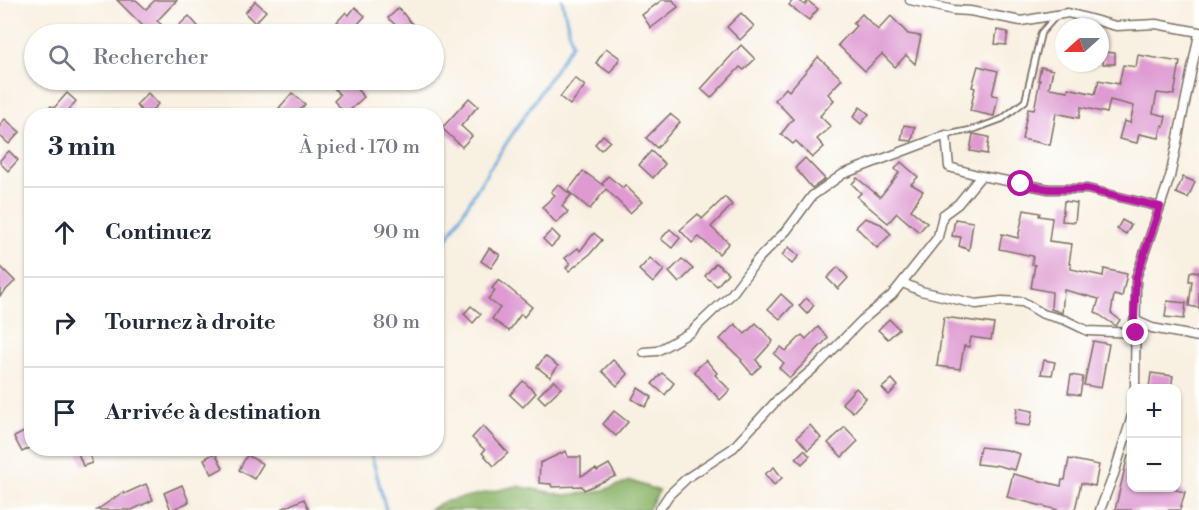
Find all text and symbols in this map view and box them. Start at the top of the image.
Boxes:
north arrow [1055,18,1109,72]
search box [24,24,444,90]
icon: search [45,41,78,74]
text: Rechercher [93,44,208,71]
text: 3 min [48,131,116,163]
text: À pied · 170 m [299,135,420,160]
route start [1007,170,1033,196]
icon: ahead [48,216,81,249]
text: Continuez [105,219,211,246]
text: 90 m [373,220,420,245]
icon: right [48,306,81,339]
text: Tournez à droite [105,309,276,336]
text: 80 m [373,310,420,335]
route end [1122,319,1148,345]
map controls [1127,384,1181,492]
button: + [1127,384,1181,438]
icon: arrive [48,396,81,429]
text: Arrivée à destination [105,399,321,426]
button: − [1127,438,1181,492]

